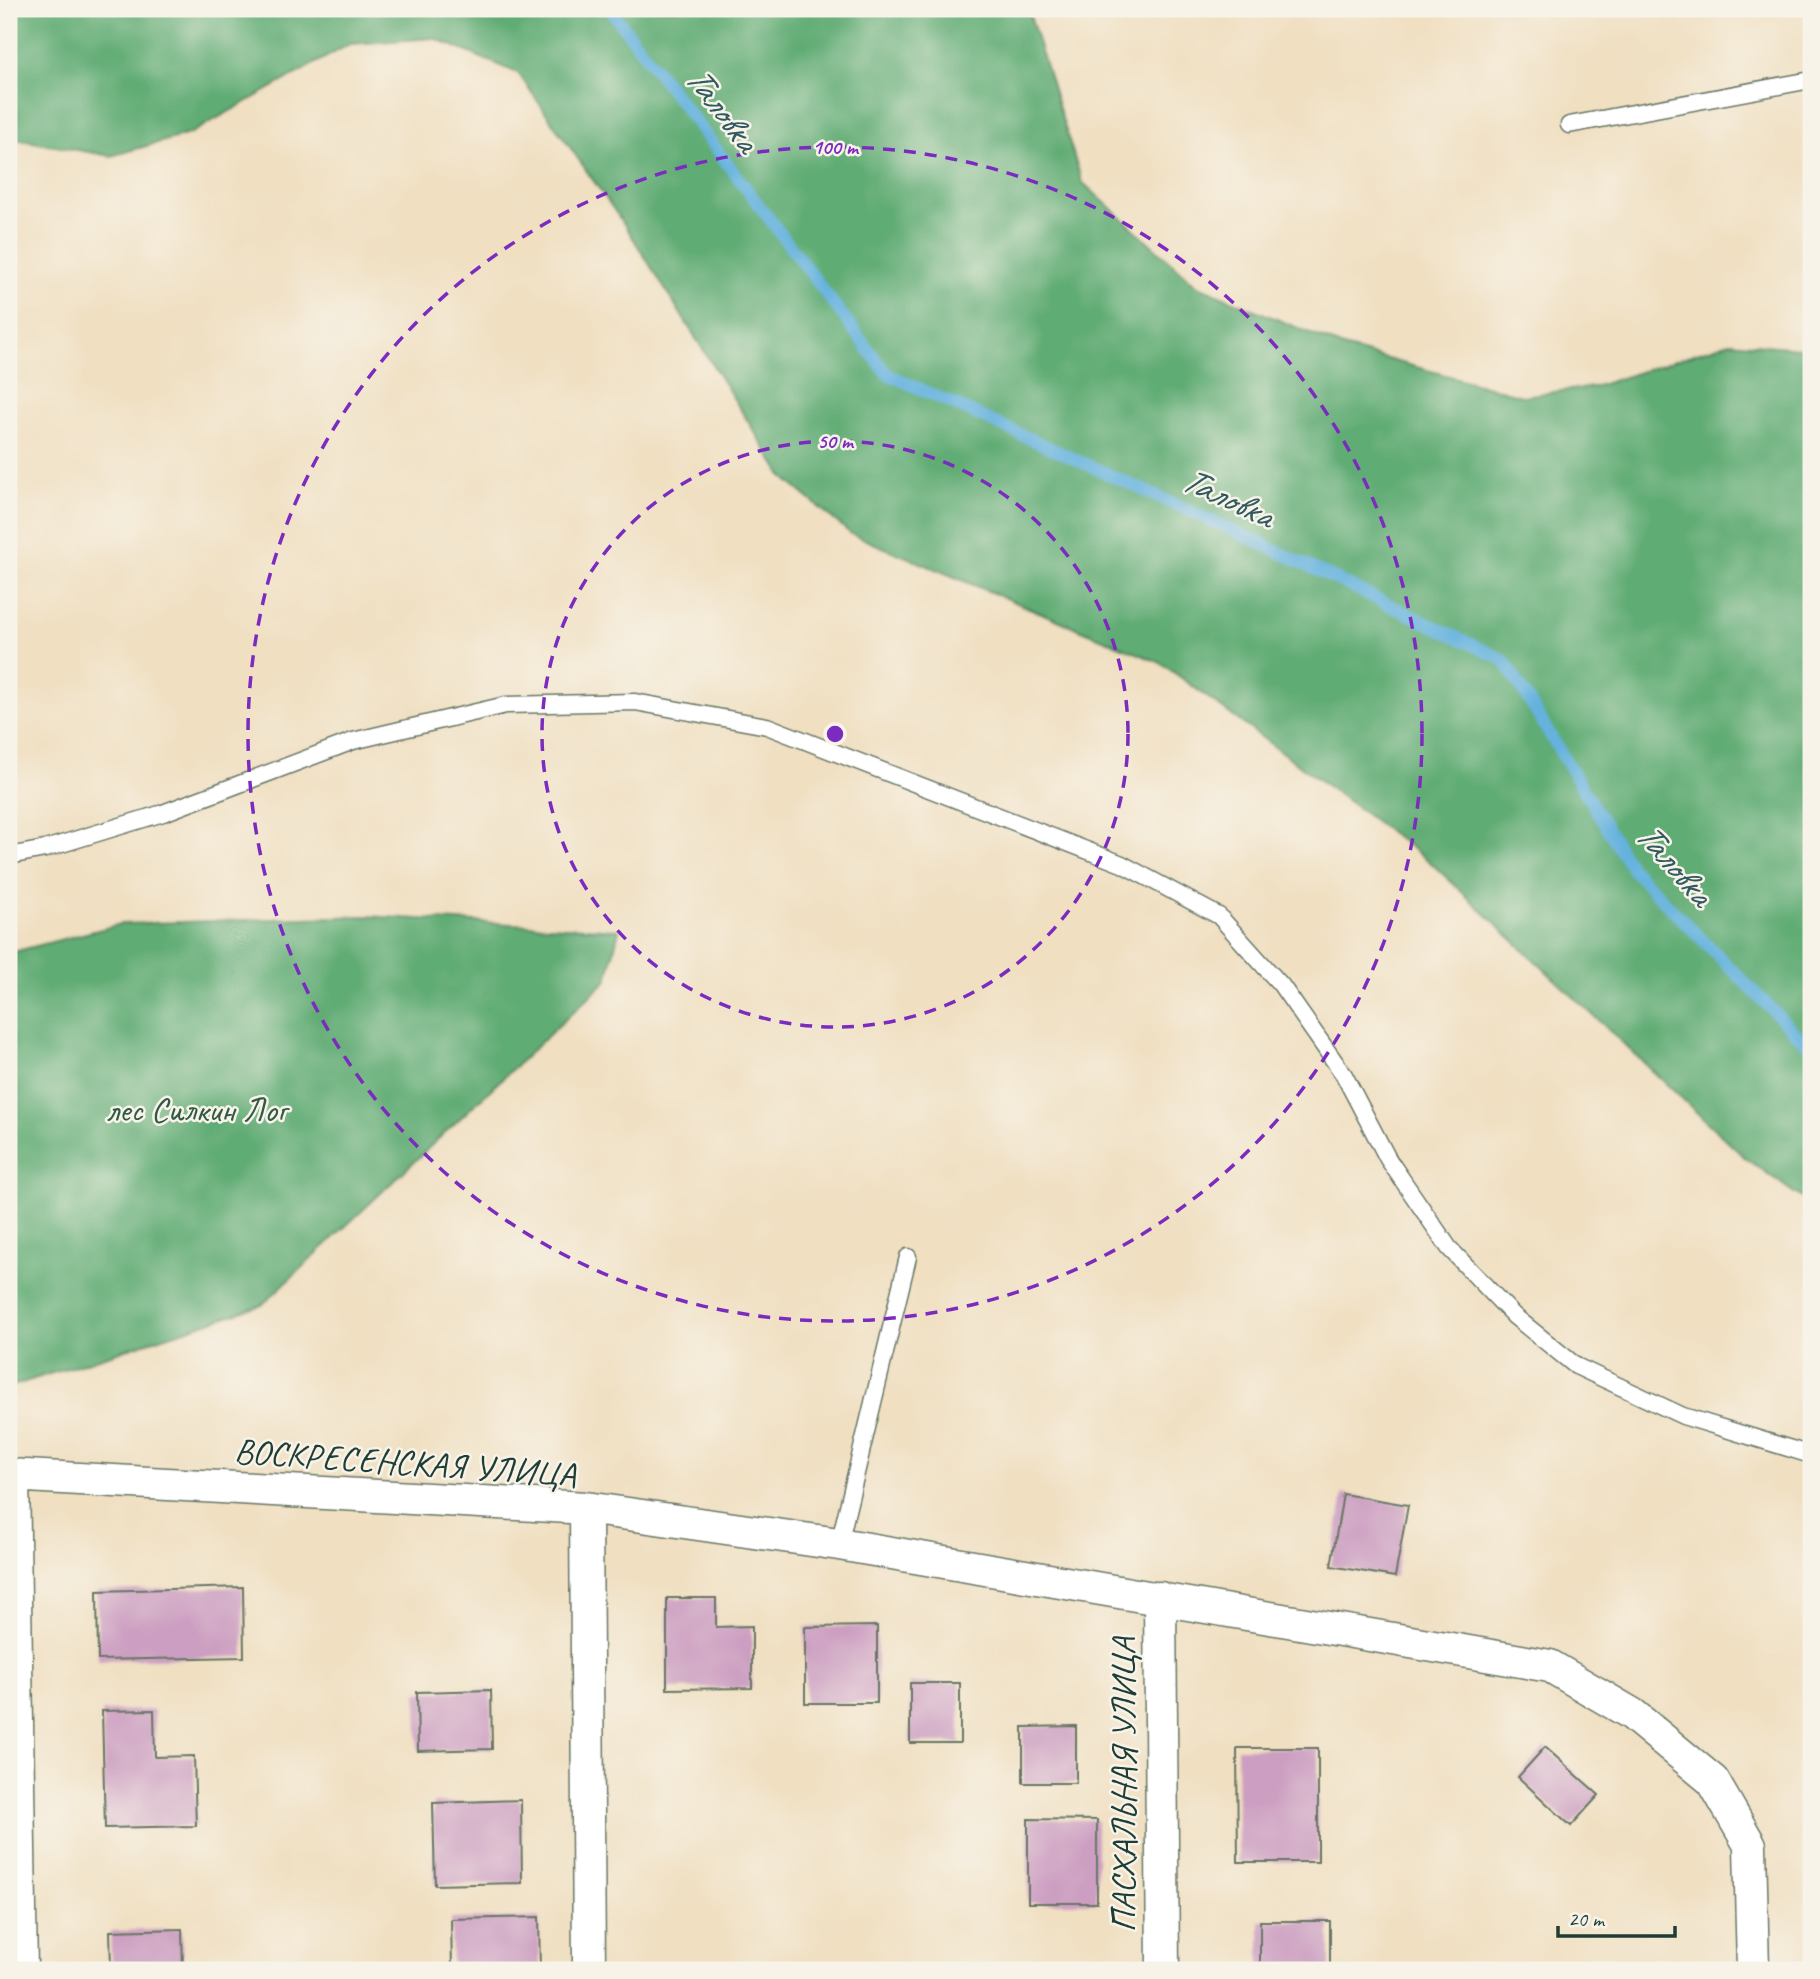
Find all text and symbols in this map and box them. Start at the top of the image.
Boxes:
water label: Таловка [675,56,773,164]
text: 100 m [812,134,860,160]
text: 50 m [817,428,855,454]
water label: Таловка [1174,455,1285,540]
centre of rings [823,722,847,746]
water label: Таловка [1625,812,1726,918]
park label: лес Силкин Лог [106,1087,291,1132]
street label: ВОСКРЕСЕНСКАЯ УЛИЦА [233,1428,578,1497]
street label: ПАСХАЛЬНАЯ УЛИЦА [1101,1636,1146,1933]
scale bar [1558,1895,1675,1939]
text: 20 m [1568,1906,1606,1932]

